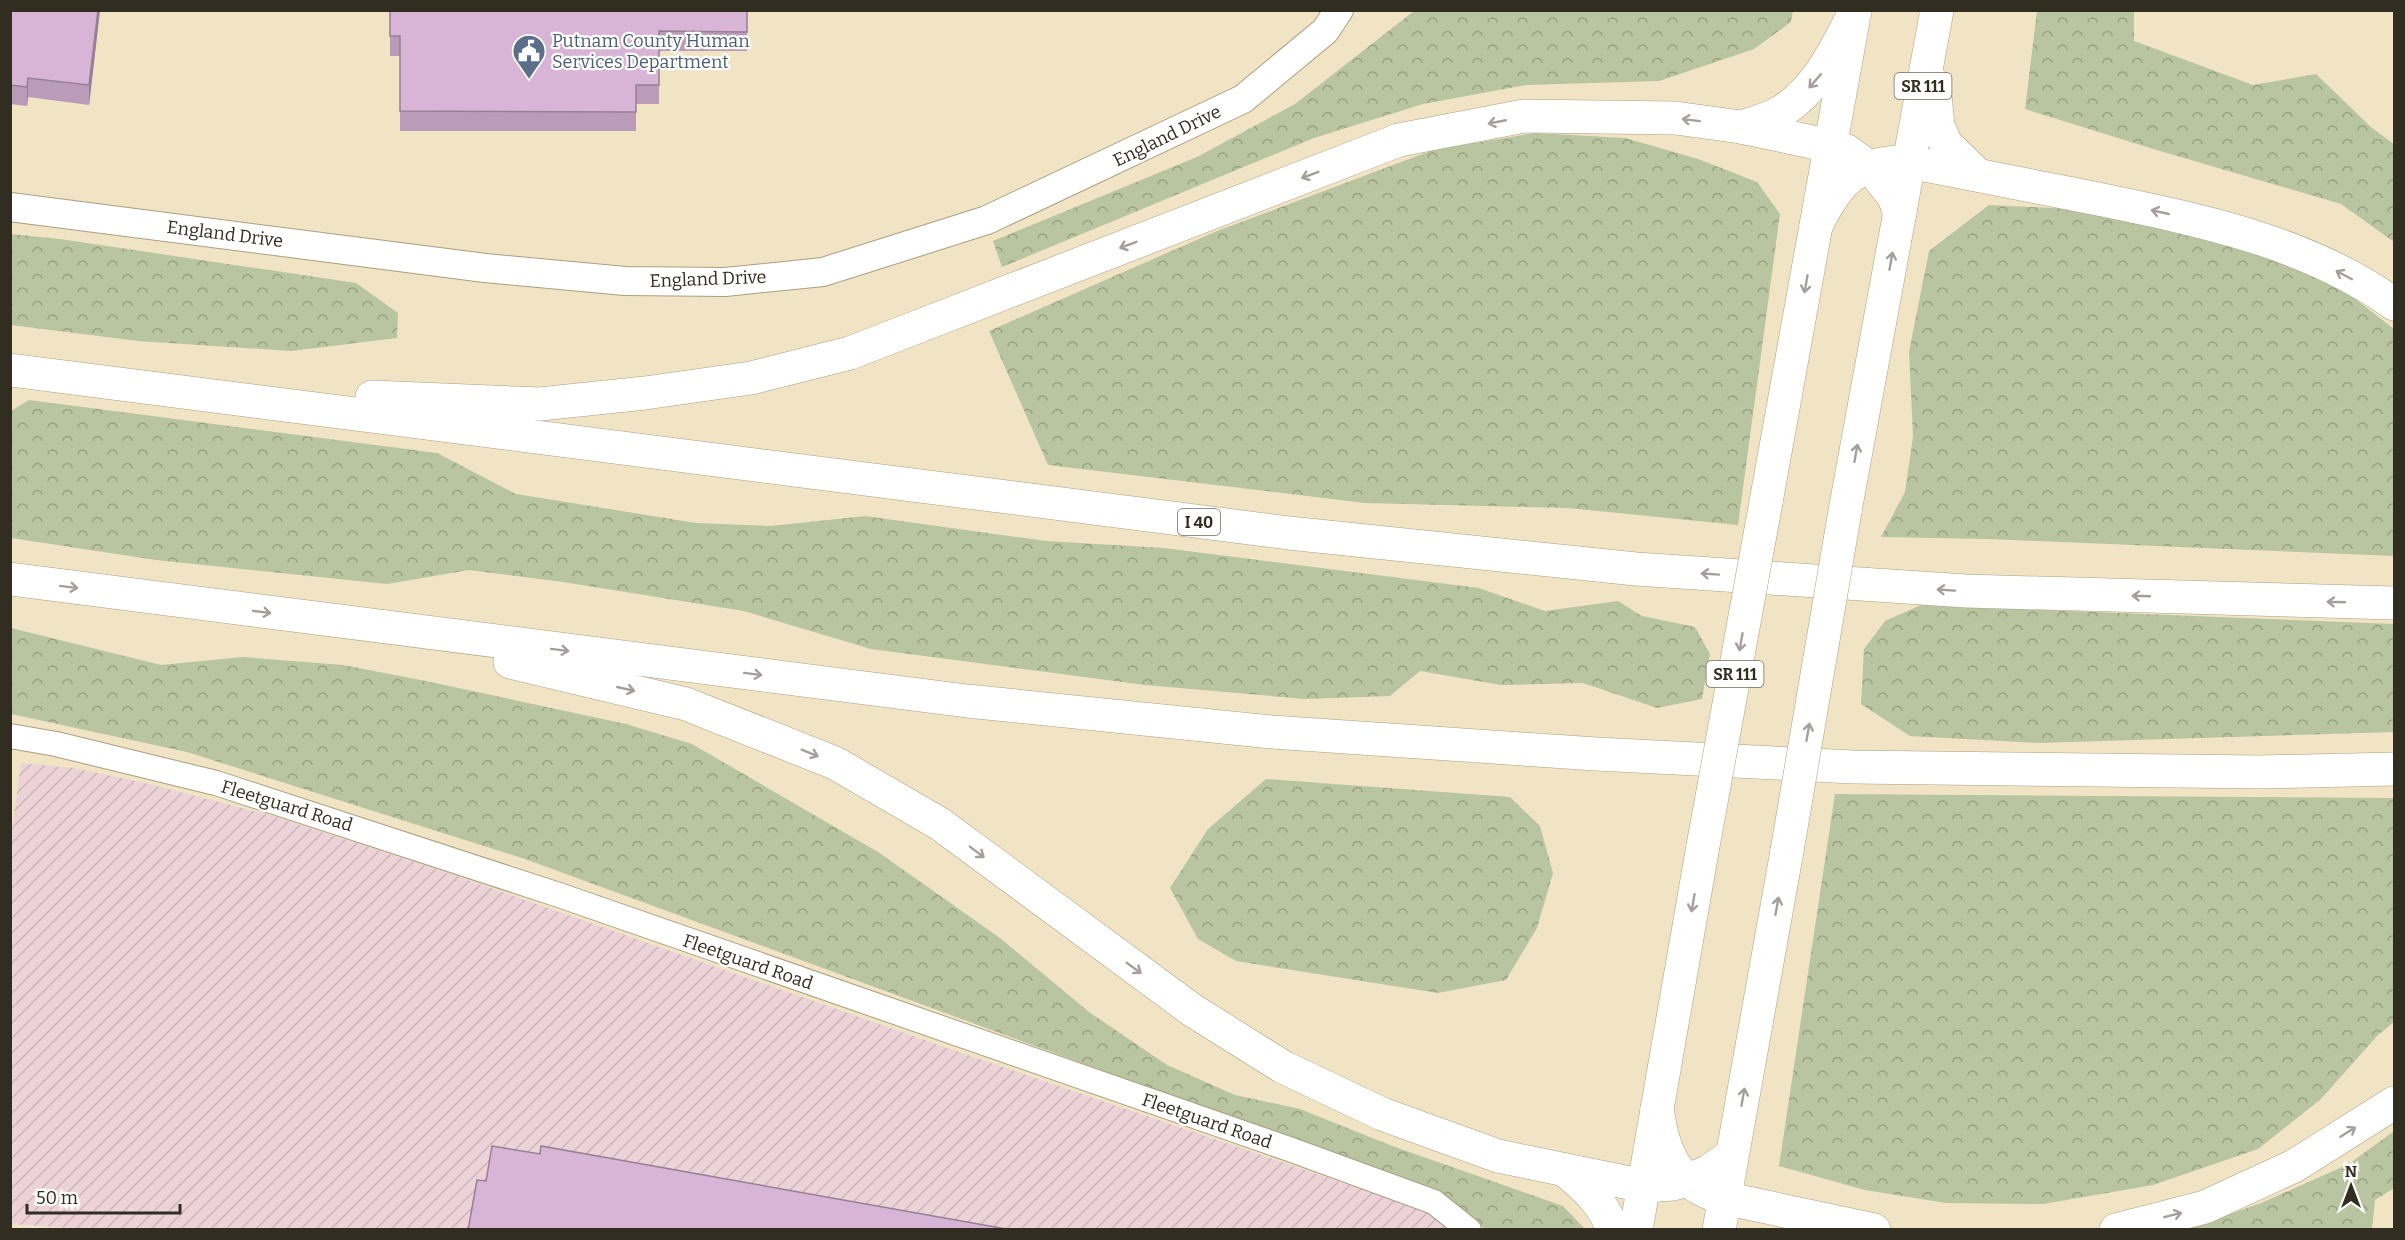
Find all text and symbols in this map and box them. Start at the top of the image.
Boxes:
place label: Putnam County Human Services Department [552,30,750,73]
public building icon: Putnam County Human Services Department [511,33,547,80]
one-way arrow [1809,73,1822,89]
road number: SR 111 [1894,73,1952,99]
street label: England Drive [1110,100,1224,172]
one-way arrow [1682,115,1702,126]
one-way arrow [1488,117,1507,128]
one-way arrow [1301,170,1320,181]
one-way arrow [2151,206,2170,218]
street label: England Drive [166,216,284,252]
one-way arrow [1120,240,1138,251]
one-way arrow [1886,252,1897,272]
street label: England Drive [649,266,767,292]
one-way arrow [2336,269,2353,281]
one-way arrow [1800,273,1811,293]
one-way arrow [1851,444,1862,464]
road number: I 40 [1178,509,1220,535]
one-way arrow [1700,568,1720,579]
one-way arrow [58,581,78,592]
one-way arrow [1937,584,1957,595]
one-way arrow [2132,591,2152,602]
one-way arrow [2327,596,2347,608]
one-way arrow [252,606,271,617]
one-way arrow [1735,632,1746,651]
one-way arrow [549,644,569,655]
road number: SR 111 [1706,661,1764,687]
one-way arrow [743,669,762,680]
one-way arrow [616,684,635,696]
one-way arrow [1802,722,1813,742]
one-way arrow [800,748,819,759]
street label: Fleetguard Road [219,776,356,837]
one-way arrow [969,846,985,858]
one-way arrow [1687,893,1698,913]
one-way arrow [1772,896,1783,916]
street label: Fleetguard Road [680,929,816,995]
one-way arrow [1126,962,1142,974]
street label: Fleetguard Road [1139,1088,1275,1154]
one-way arrow [1737,1088,1748,1108]
one-way arrow [2339,1125,2356,1137]
north arrow [2321,1156,2381,1216]
text: N [2345,1162,2357,1181]
scale bar [27,1177,180,1215]
text: 50 m [36,1187,78,1209]
one-way arrow [2163,1209,2182,1220]

